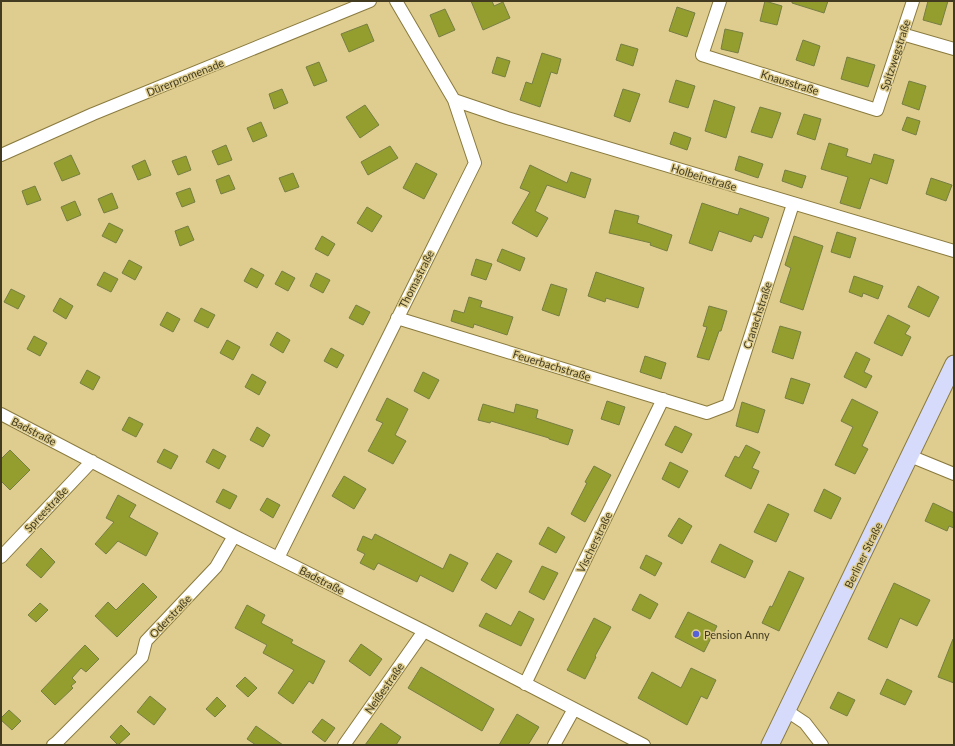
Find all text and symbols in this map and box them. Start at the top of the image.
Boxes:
street label: Spitzwegstraße [877,18,913,92]
street label: Dürerpromenade [144,55,226,99]
street label: Knausstraße [759,67,821,97]
street label: Holbeinstraße [670,161,739,193]
street label: Thomastraße [396,248,436,310]
street label: Cranachstraße [740,280,774,350]
street label: Feuerbachstraße [511,347,593,383]
street label: Badstraße [9,414,59,448]
street label: Spreestraße [22,483,71,535]
street label: Vischerstraße [574,509,614,575]
street label: Berliner Straße [841,520,885,590]
street label: Badstraße [297,563,347,597]
street label: Oderstraße [146,592,194,640]
place label: Pension Anny [704,628,770,641]
marker: Pension Anny [691,629,701,639]
street label: Neißestraße [362,660,406,716]

